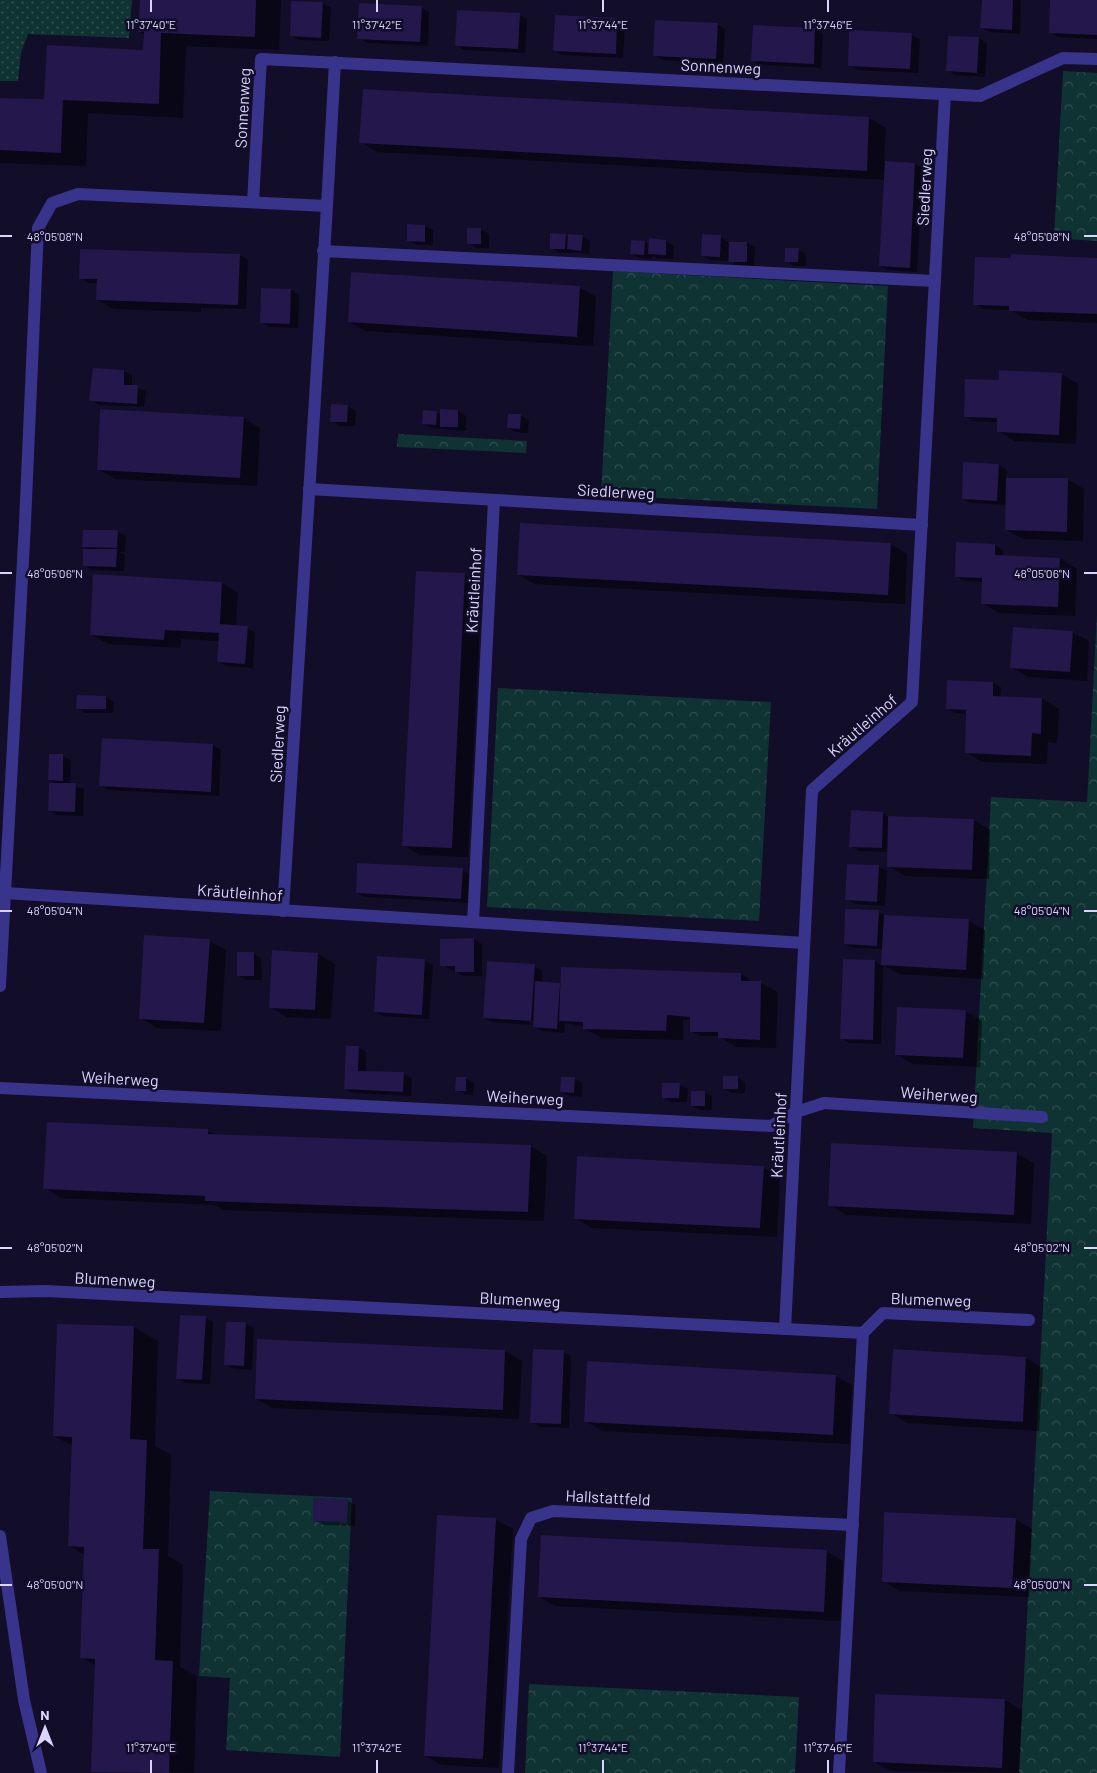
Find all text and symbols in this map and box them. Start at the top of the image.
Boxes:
text: 11°37'40"E [126,17,176,31]
text: 11°37'42"E [352,17,402,31]
text: 11°37'44"E [578,17,628,31]
text: 11°37'46"E [803,17,853,31]
street label: Sonnenweg [680,54,762,78]
street label: Sonnenweg [230,67,254,149]
street label: Siedlerweg [912,148,936,226]
text: 48°05'08"N [27,229,83,243]
text: 48°05'08"N [1014,229,1070,243]
street label: Siedlerweg [577,479,655,503]
street label: Kräutleinhof [461,546,485,633]
text: 48°05'06"N [27,566,83,580]
text: 48°05'06"N [1014,566,1070,580]
street label: Kräutleinhof [823,689,901,760]
street label: Siedlerweg [265,705,289,783]
street label: Kräutleinhof [197,880,284,904]
text: 48°05'04"N [27,903,83,917]
text: 48°05'04"N [1014,903,1070,917]
street label: Weiherweg [81,1066,159,1090]
street label: Weiherweg [900,1082,978,1106]
street label: Weiherweg [486,1085,564,1109]
street label: Kräutleinhof [766,1091,790,1178]
text: 48°05'02"N [27,1240,83,1254]
text: 48°05'02"N [1014,1240,1070,1254]
street label: Blumenweg [74,1267,156,1291]
street label: Blumenweg [479,1287,561,1311]
street label: Blumenweg [890,1288,972,1310]
street label: Hallstattfeld [565,1485,651,1509]
text: 48°05'00"N [27,1577,83,1591]
text: 48°05'00"N [1014,1577,1070,1591]
north arrow [20,1703,70,1753]
text: N [40,1706,50,1723]
text: 11°37'40"E [126,1740,176,1754]
text: 11°37'42"E [352,1740,402,1754]
text: 11°37'44"E [578,1740,628,1754]
text: 11°37'46"E [803,1740,853,1754]

